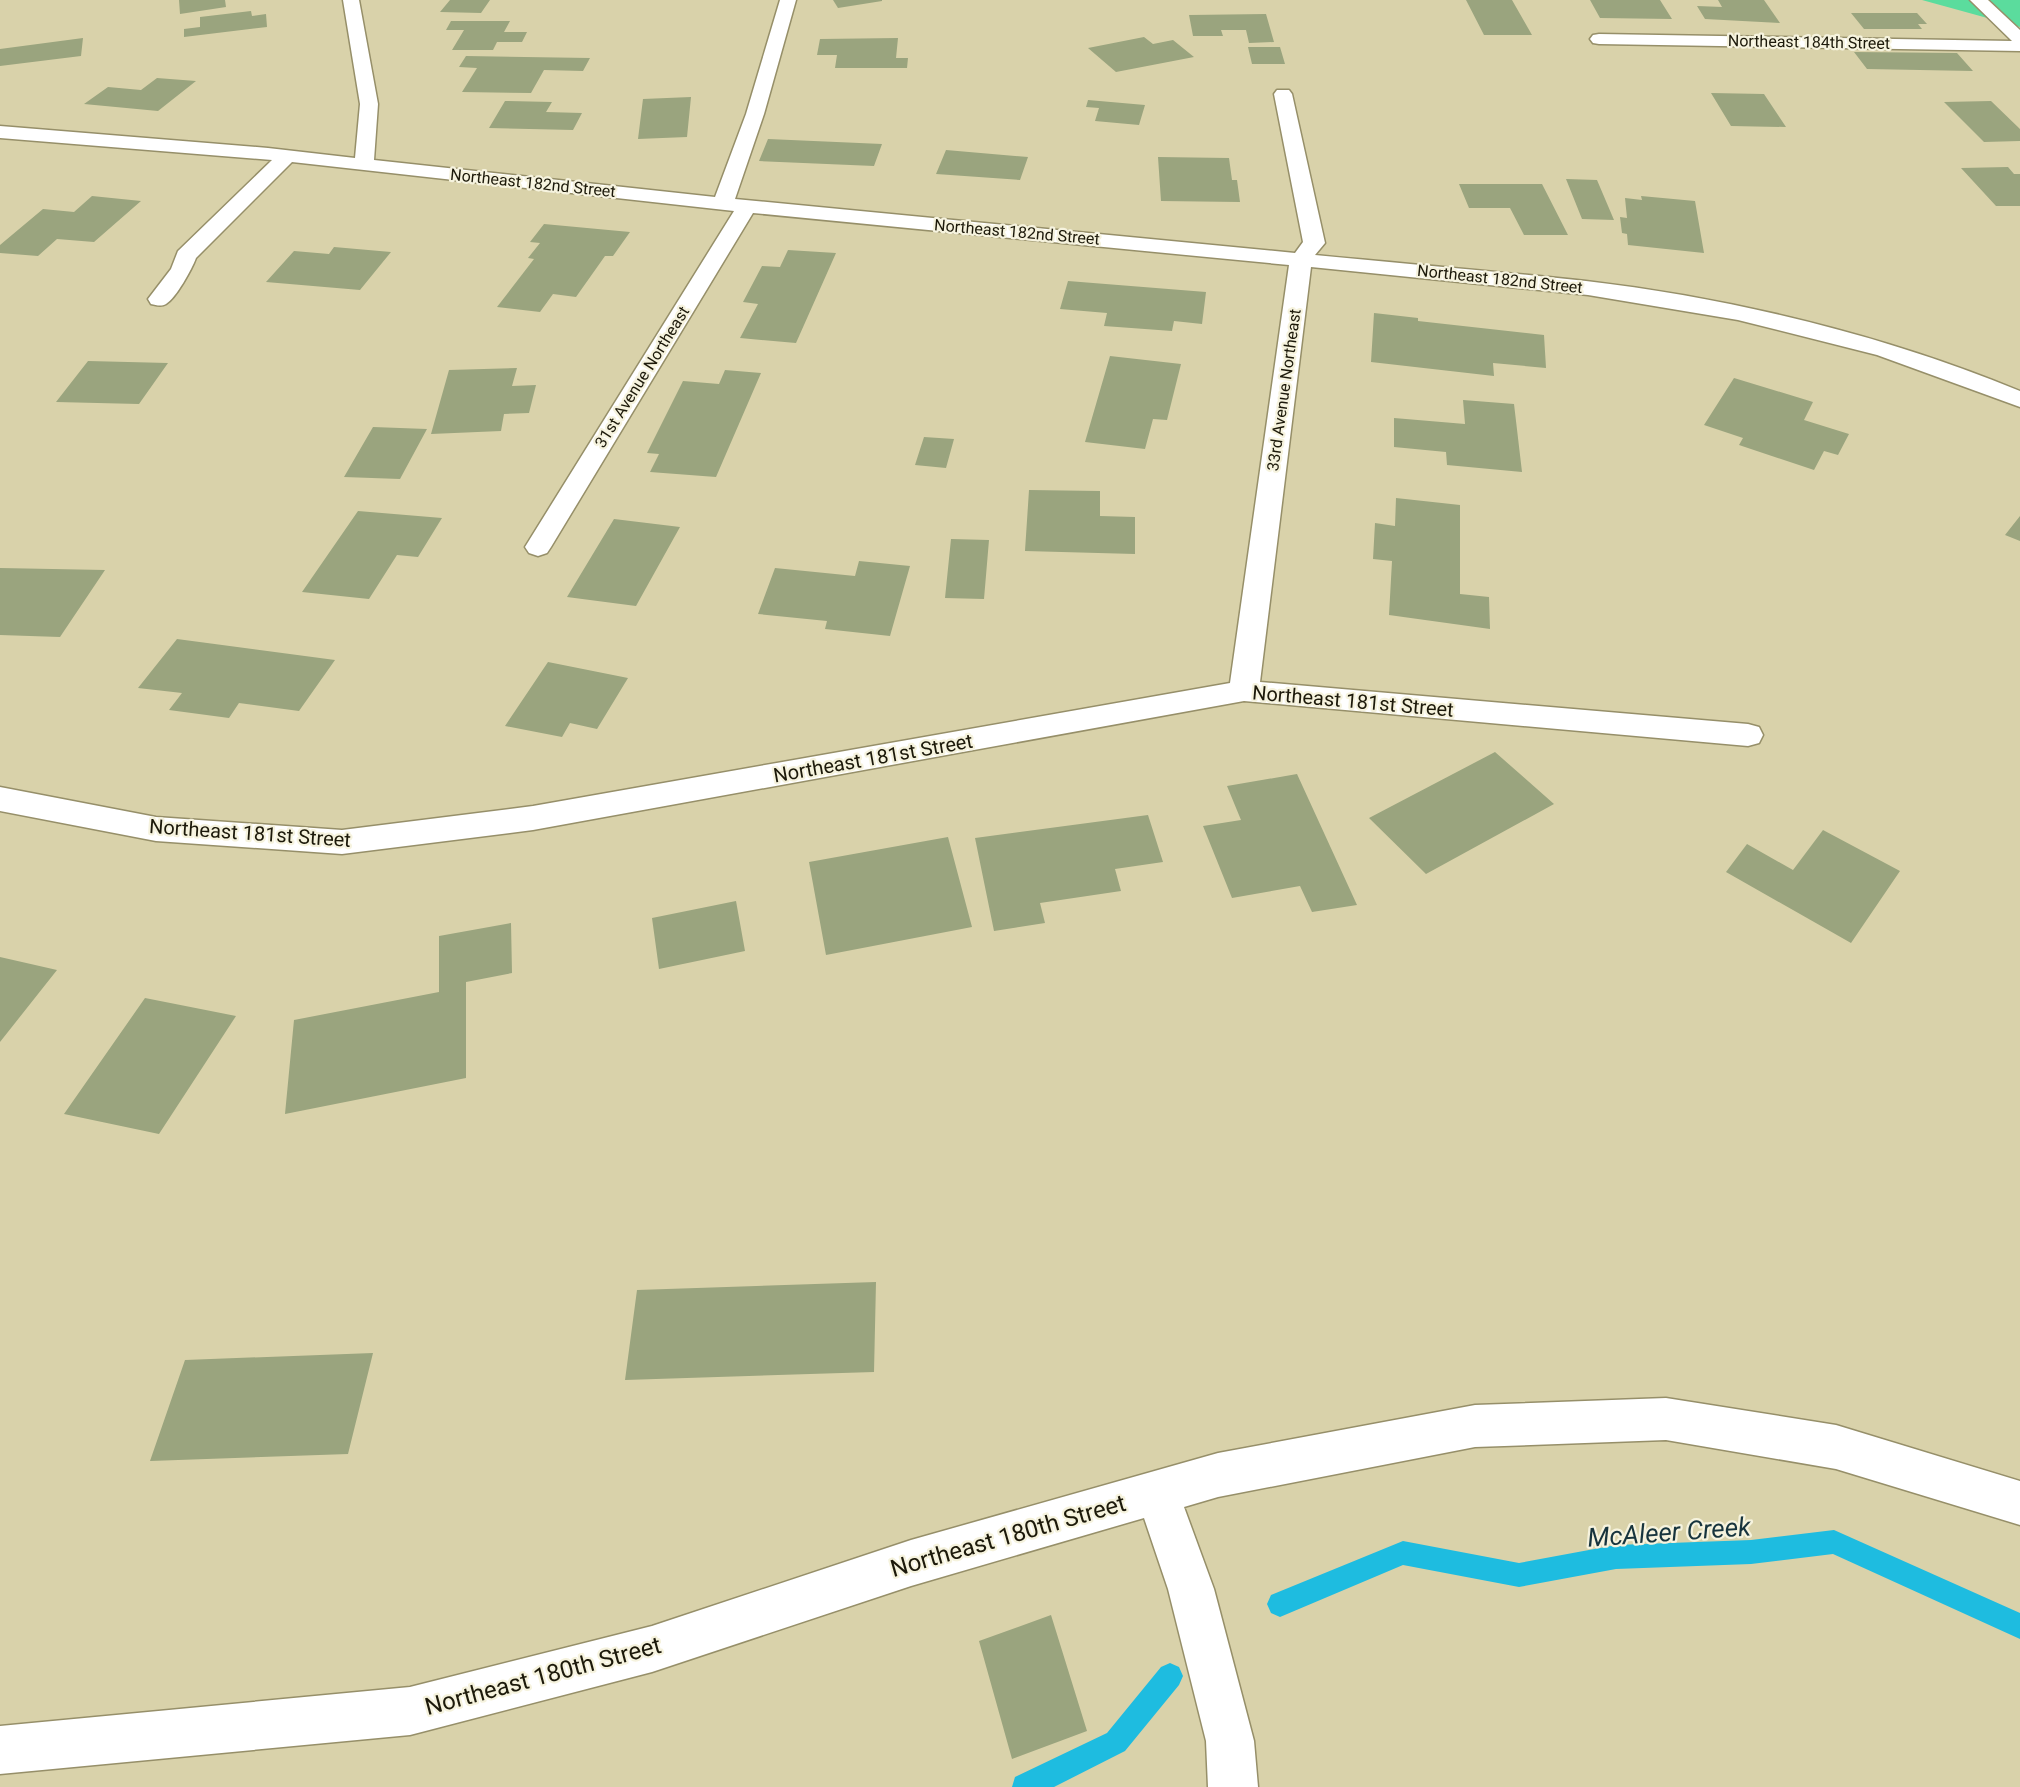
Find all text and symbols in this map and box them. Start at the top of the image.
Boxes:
street label: Northeast 184th Street [1728,31,1890,53]
street label: Northeast 182nd Street [449,165,617,201]
street label: Northeast 182nd Street [933,215,1101,249]
street label: Northeast 182nd Street [1416,261,1584,297]
street label: 31st Avenue Northeast [591,303,693,451]
street label: 33rd Avenue Northeast [1263,308,1305,472]
street label: Northeast 181st Street [1251,680,1455,722]
street label: Northeast 181st Street [771,729,975,787]
street label: Northeast 181st Street [148,814,352,852]
street label: Northeast 180th Street [887,1489,1129,1583]
water label: McAleer Creek [1586,1511,1753,1553]
street label: Northeast 180th Street [422,1631,664,1721]

